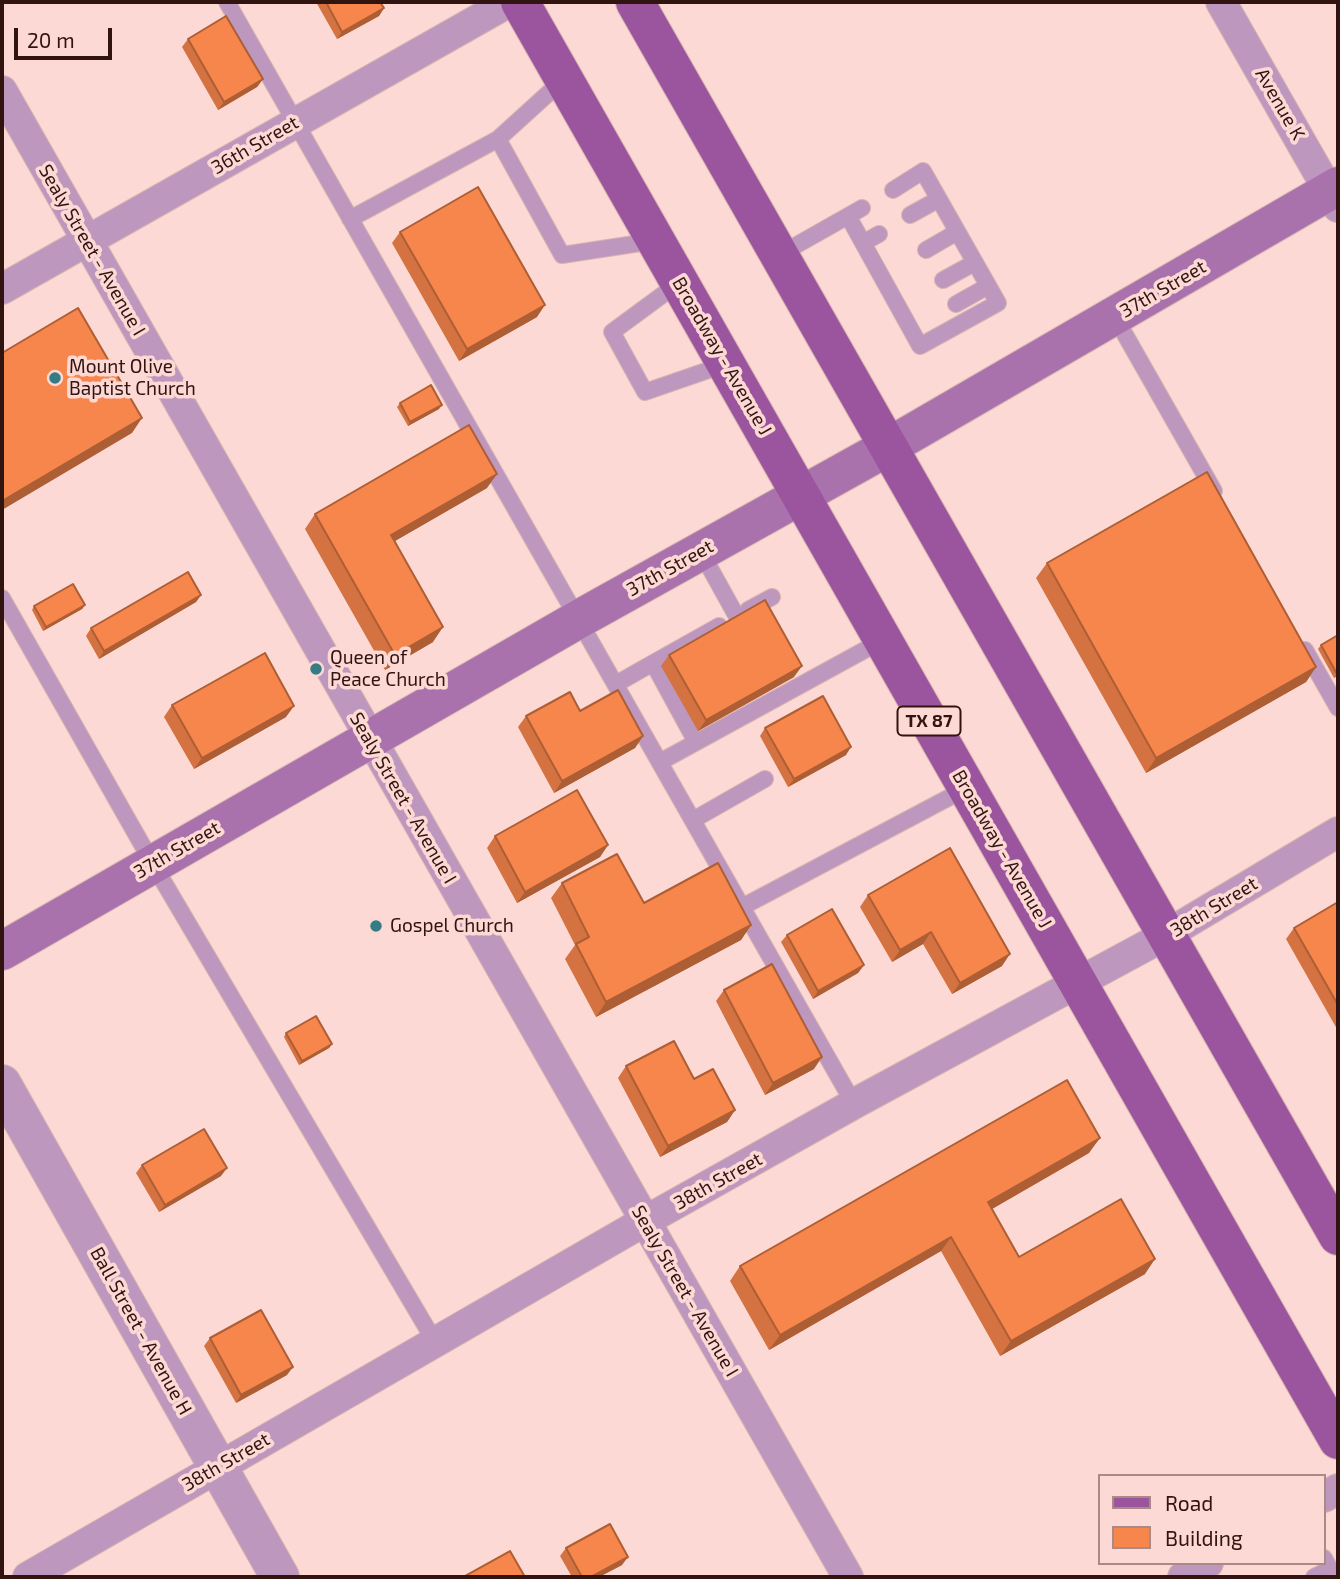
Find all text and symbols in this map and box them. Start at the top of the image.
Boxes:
scale bar [18,14,116,58]
text: 20 m [27,27,75,52]
street label: Avenue K [1250,64,1310,144]
street label: 36th Street [207,111,303,179]
street label: Sealy Street - Avenue I [34,161,150,339]
street label: 37th Street [1116,255,1210,323]
street label: Broadway - Avenue J [667,273,777,439]
place label: Mount Olive Baptist Church [69,356,196,400]
marker: Mount Olive Baptist Church [47,370,63,386]
street label: 37th Street [623,535,717,601]
place label: Queen of Peace Church [330,647,446,691]
marker: Queen of Peace Church [308,661,324,677]
road number: TX 87 [898,706,960,736]
street label: Sealy Street - Avenue I [345,709,461,887]
street label: Broadway - Avenue J [947,766,1057,932]
street label: 37th Street [130,816,224,884]
street label: 38th Street [1166,872,1262,942]
place label: Gospel Church [390,915,514,937]
marker: Gospel Church [368,918,384,934]
street label: 38th Street [670,1147,766,1215]
street label: Sealy Street - Avenue I [627,1202,743,1380]
street label: Ball Street - Avenue H [85,1243,197,1419]
street label: 38th Street [178,1428,274,1496]
legend [1098,1474,1326,1565]
text: Road [1165,1490,1213,1515]
text: Building [1165,1525,1243,1550]

